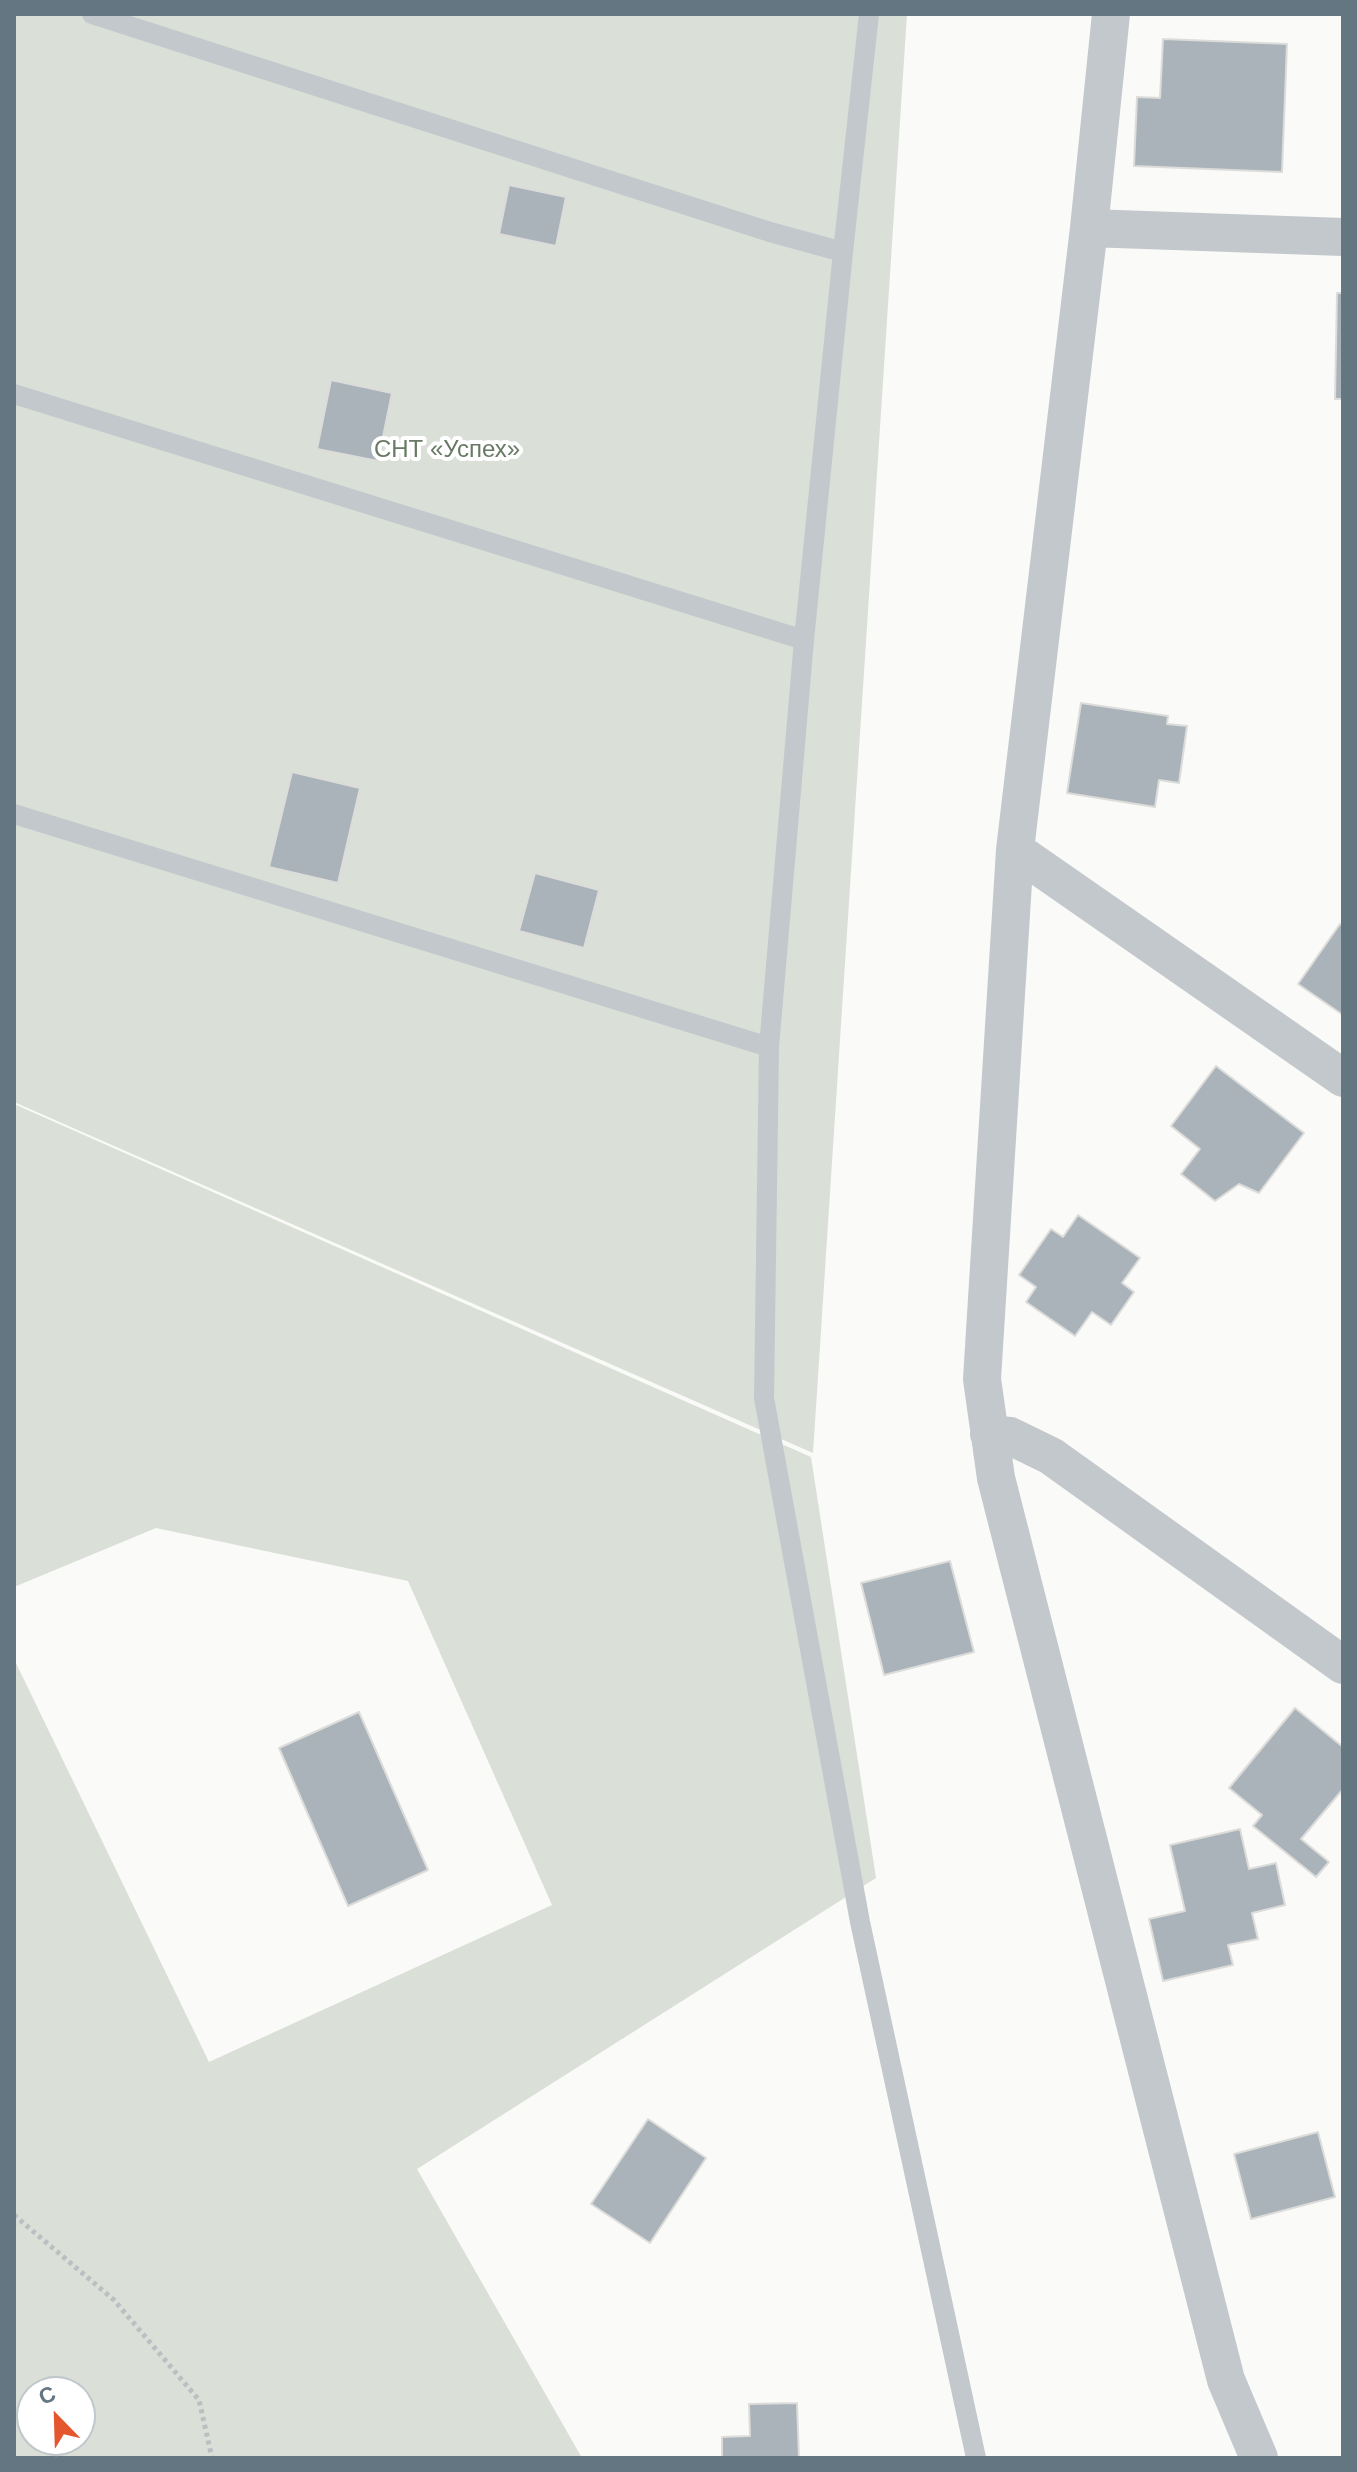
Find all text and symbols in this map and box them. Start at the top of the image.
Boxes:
park label: СНТ «Успех» [374,436,520,464]
north arrow [16,2376,96,2456]
text: С [35,2381,59,2410]

